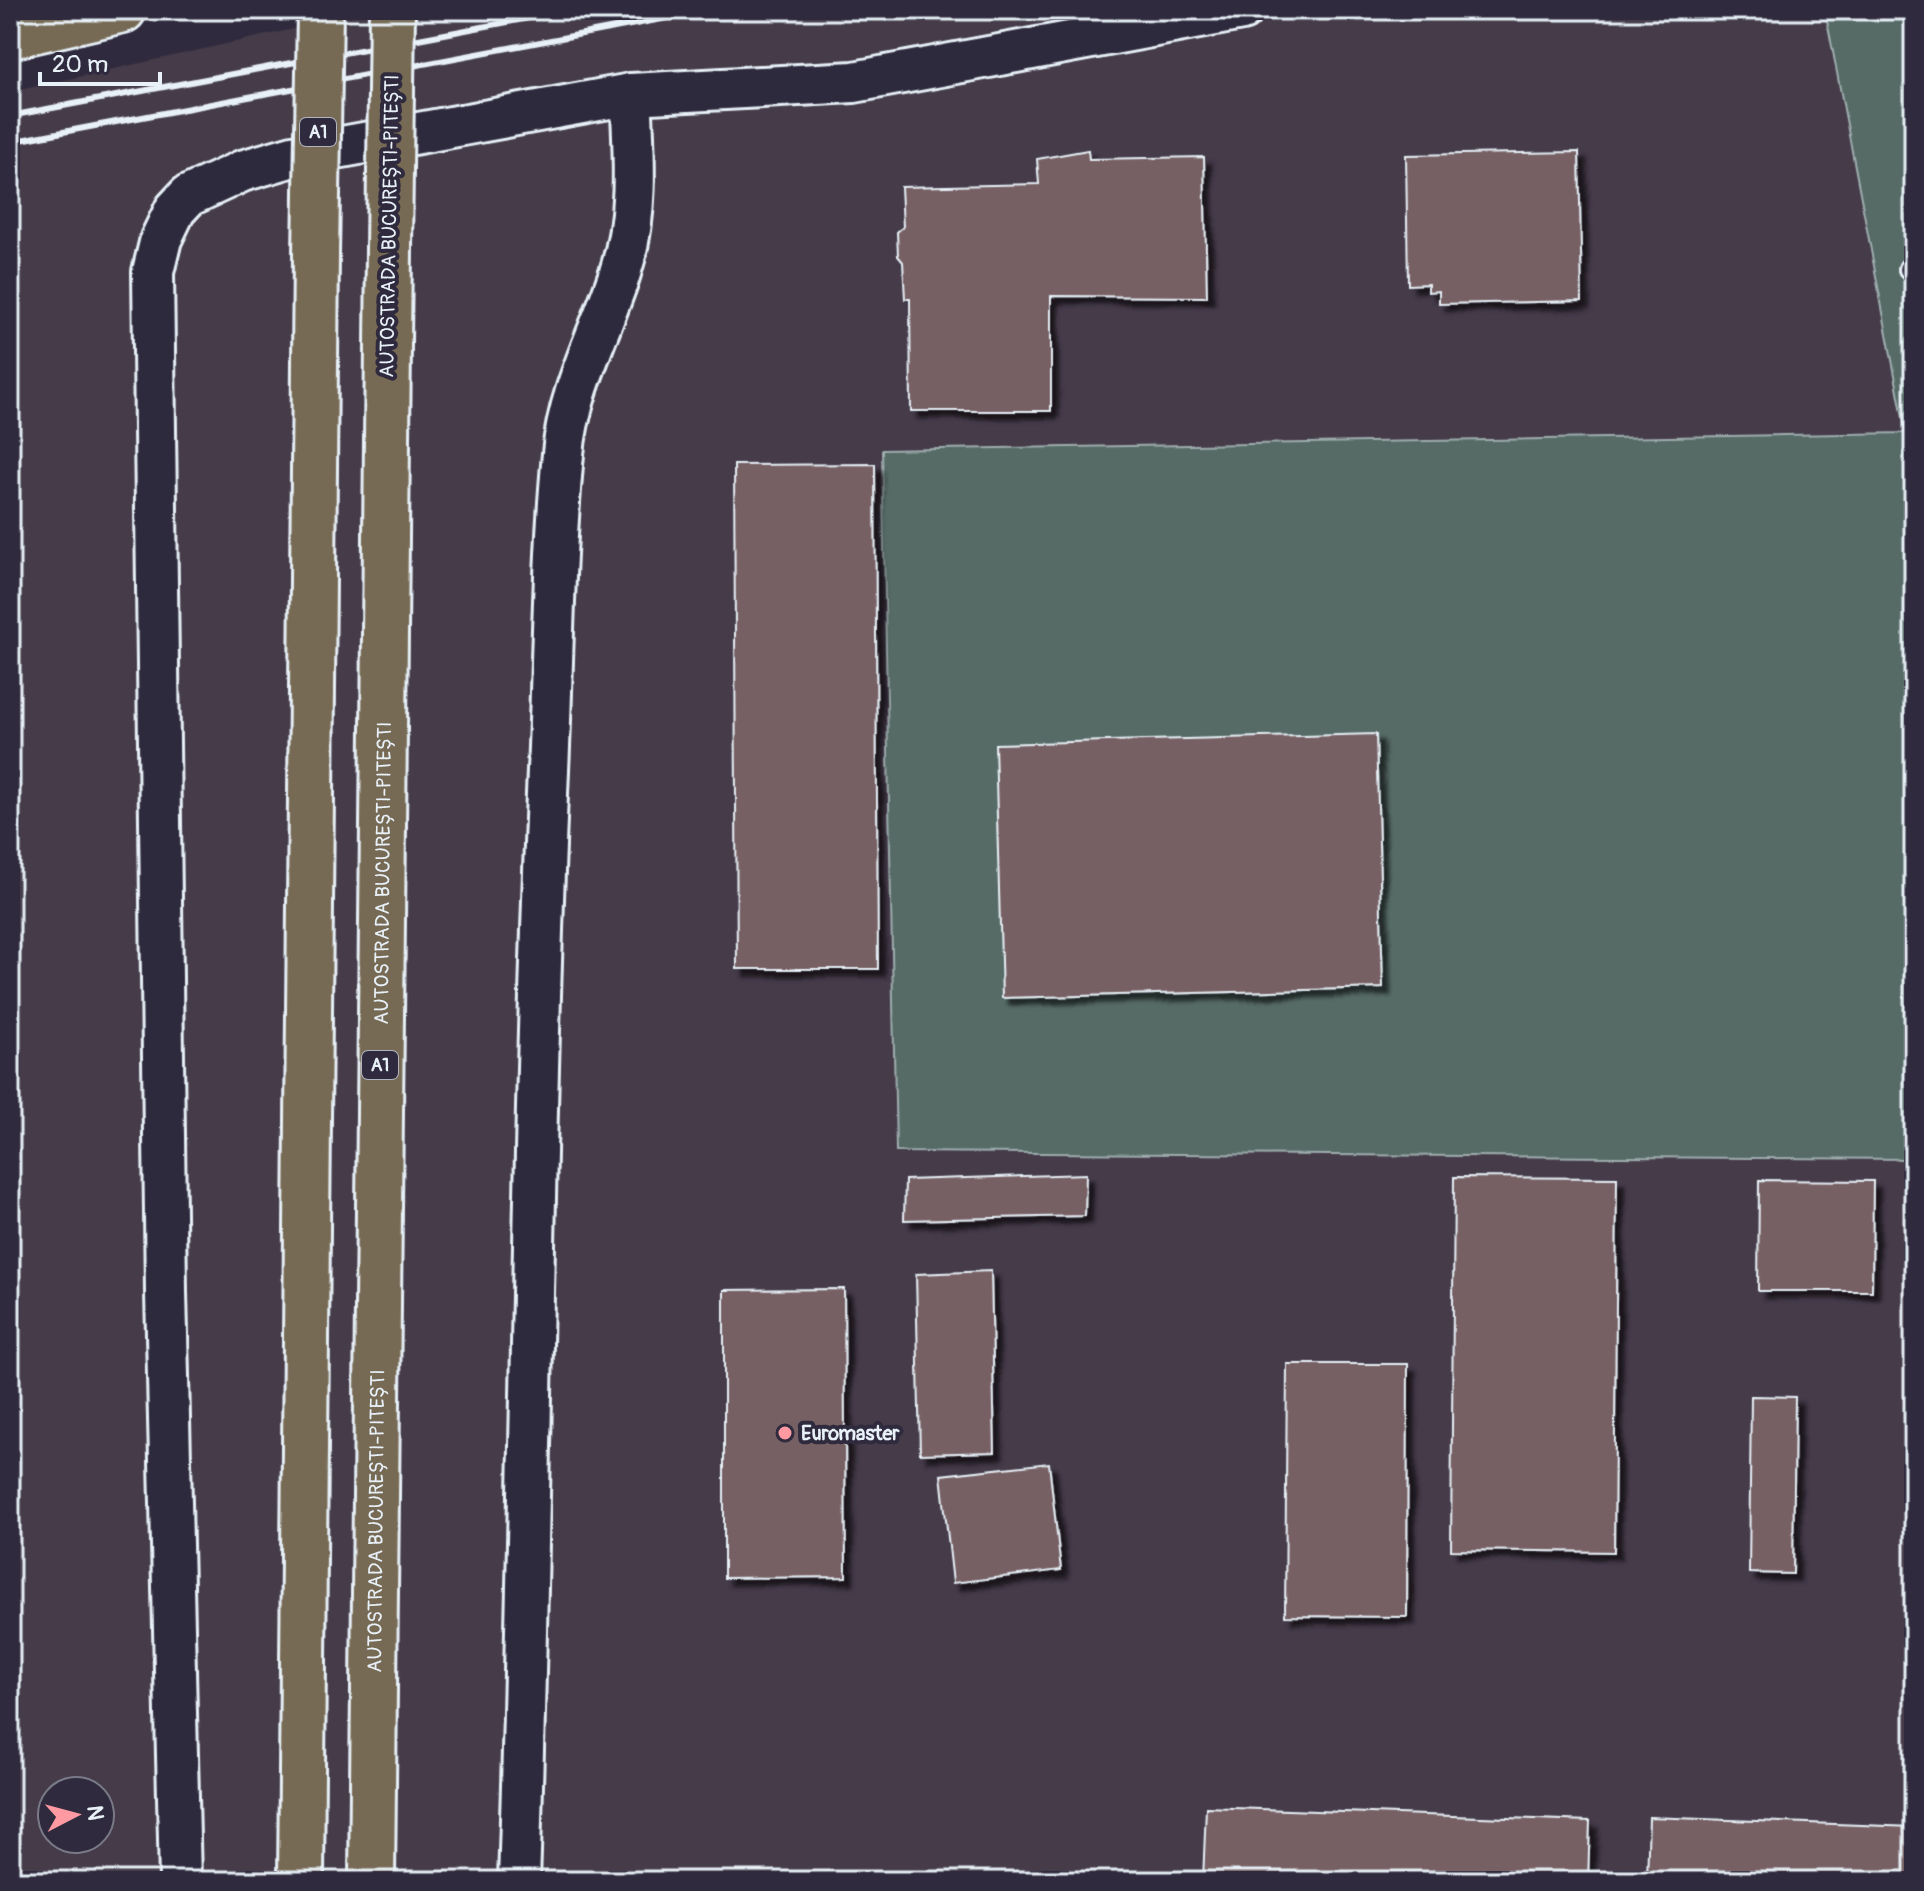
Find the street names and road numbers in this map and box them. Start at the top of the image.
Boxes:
street label: AUTOSTRADA BUCUREȘTI-PITEȘTI [374,74,405,378]
road number: A1 [300,118,336,146]
street label: AUTOSTRADA BUCUREȘTI-PITEȘTI [369,721,397,1025]
road number: A1 [362,1051,398,1079]
street label: AUTOSTRADA BUCUREȘTI-PITEȘTI [362,1369,390,1673]

